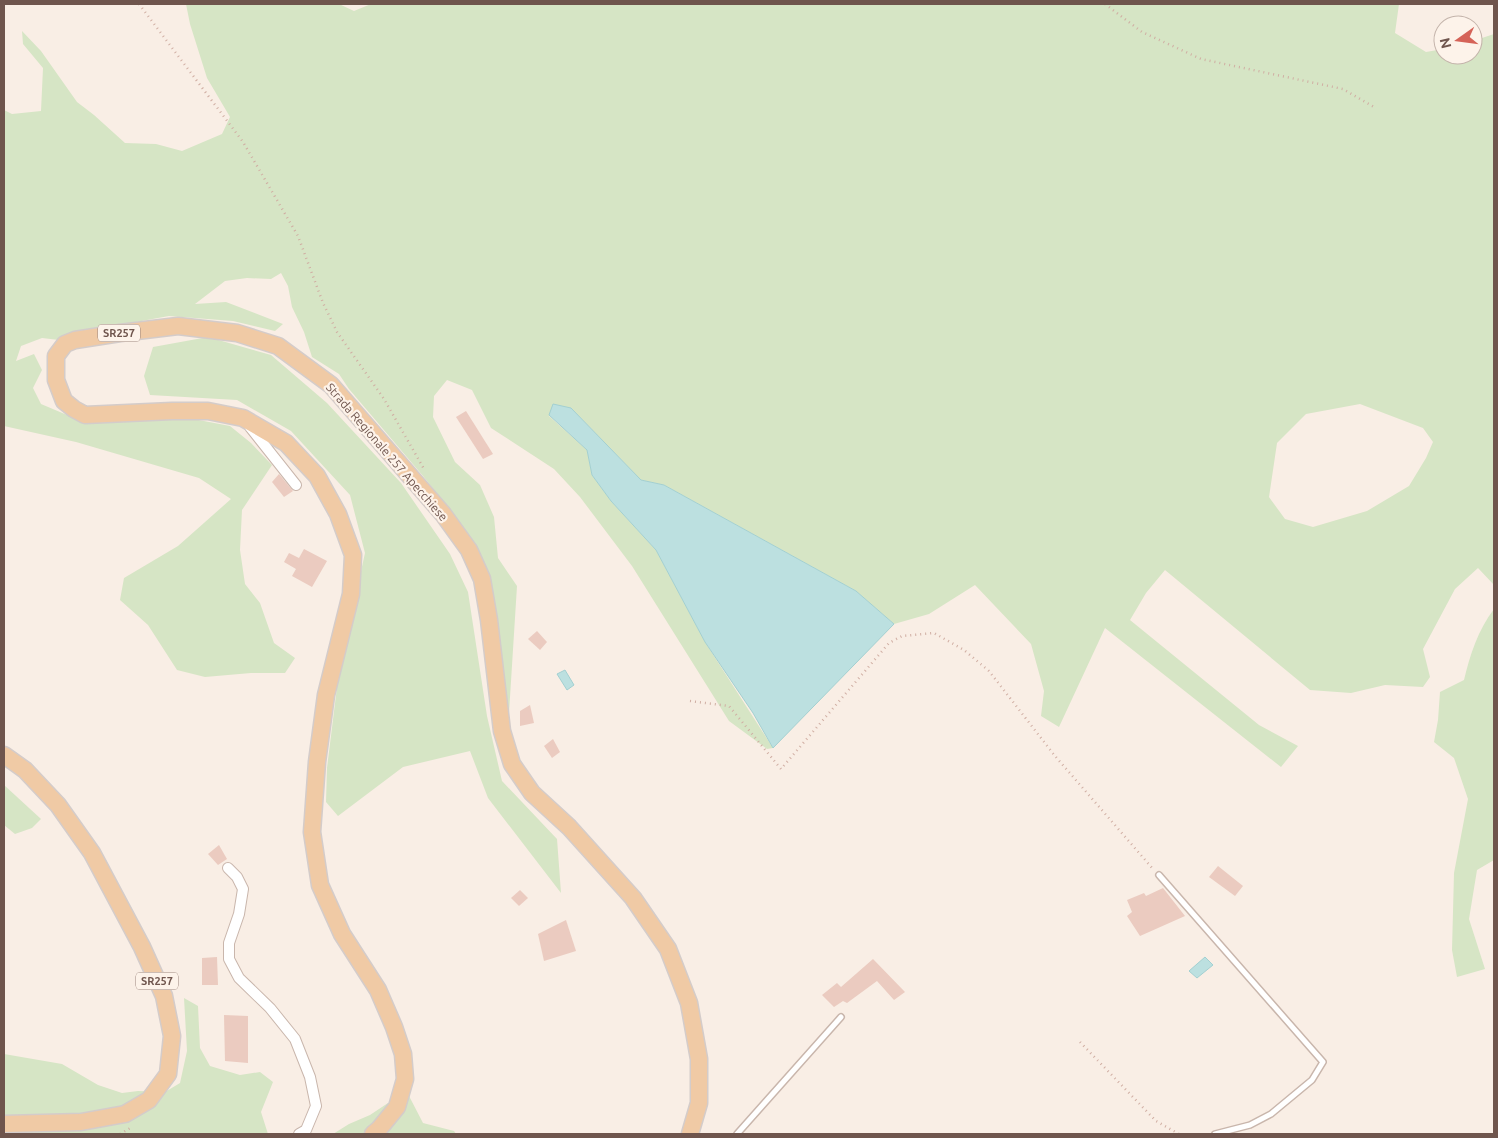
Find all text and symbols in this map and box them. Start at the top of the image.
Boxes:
north arrow [1433,15,1483,65]
text: N [1436,36,1454,50]
road number: SR257 [98,324,140,342]
street label: Strada Regionale 257 Apecchiese [324,381,450,523]
road number: SR257 [136,972,178,989]

